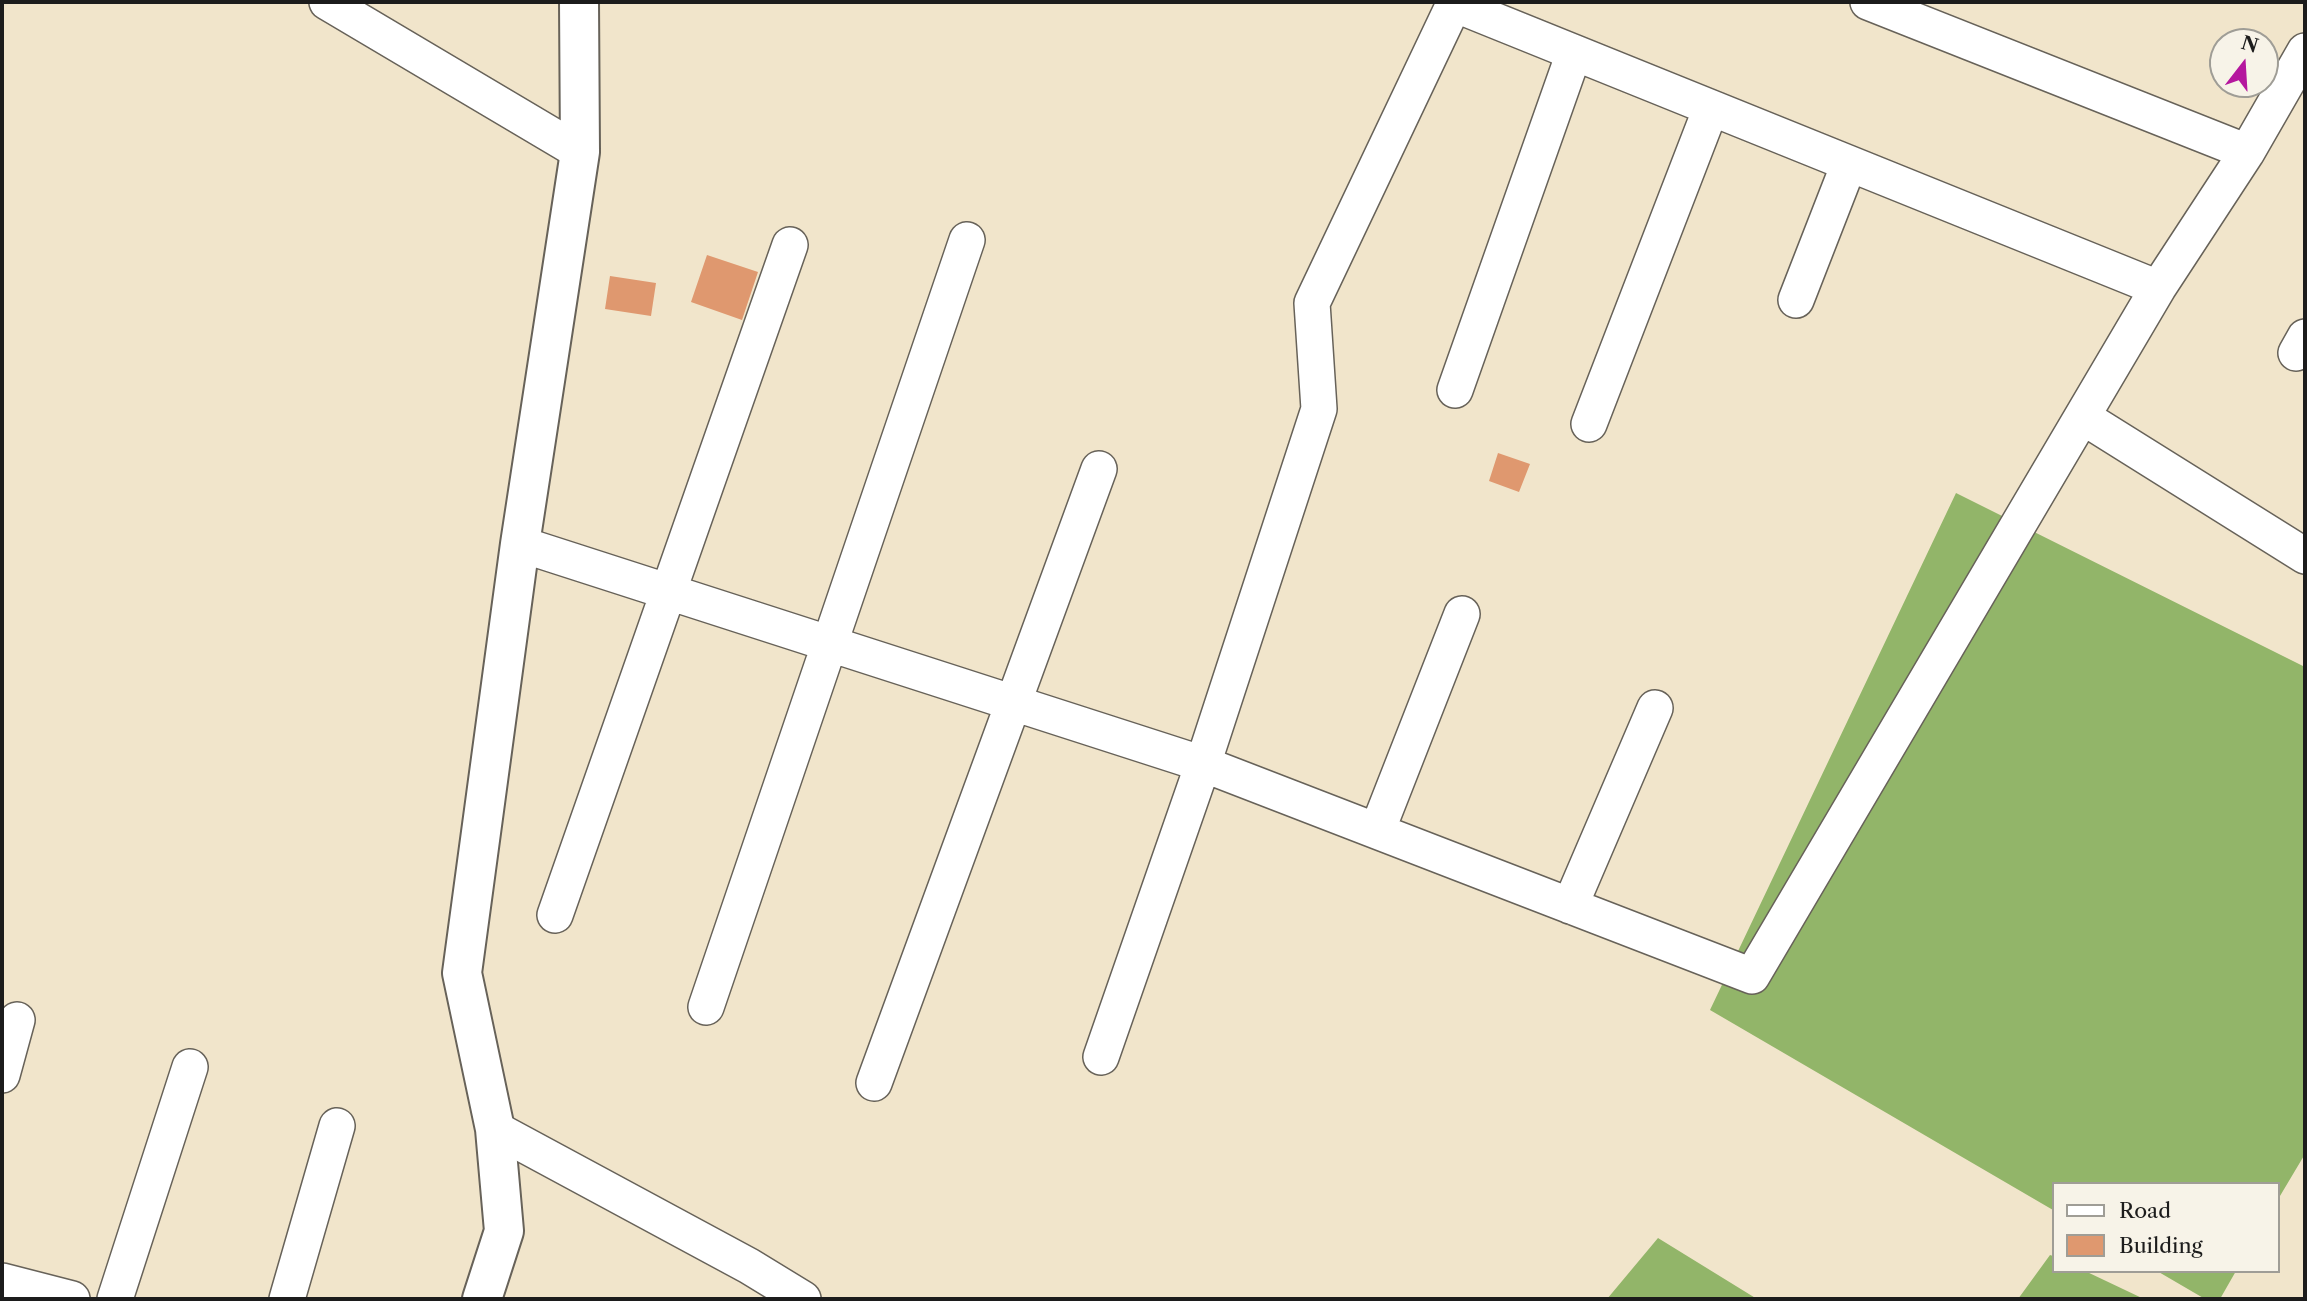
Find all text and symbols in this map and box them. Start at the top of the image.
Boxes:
north arrow [2209,28,2279,98]
text: N [2238,31,2261,58]
legend [2052,1182,2279,1273]
text: Road [2119,1198,2171,1223]
text: Building [2119,1233,2203,1258]

